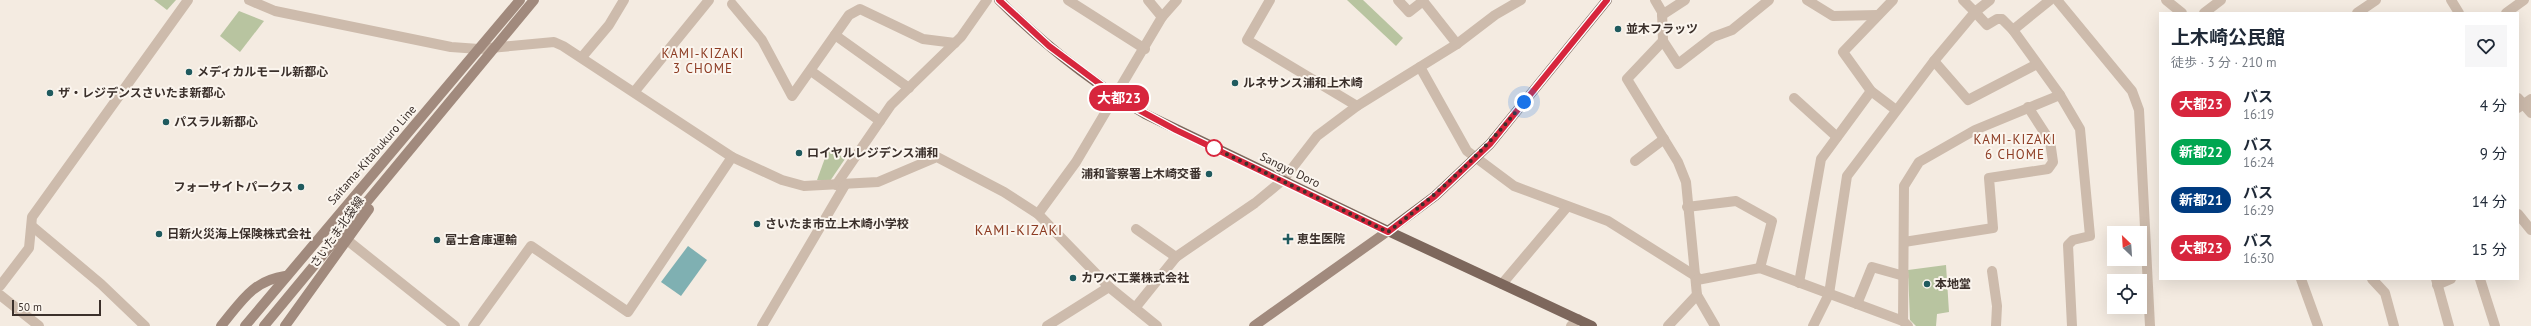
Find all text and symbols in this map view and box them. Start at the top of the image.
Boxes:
place label: 並木フラッツ [1626,21,1698,36]
marker: 並木フラッツ [1613,24,1623,34]
text: 上木崎公民館 [2171,25,2285,49]
button: heart [2465,25,2507,67]
district label: KAMI-KIZAKI 3 CHOME [662,45,744,77]
text: 徒歩 · 3 分 · 210 m [2171,54,2277,71]
place label: メディカルモール新都心 [197,64,328,79]
marker: メディカルモール新都心 [184,67,194,77]
place label: ルネサンス浦和上木崎 [1243,75,1363,90]
marker: ルネサンス浦和上木崎 [1230,78,1240,88]
place label: ザ・レジデンスさいたま新都心 [58,85,225,100]
line badge: 大都23 [1091,85,1147,111]
text: バス [2243,87,2273,106]
marker: ザ・レジデンスさいたま新都心 [45,88,55,98]
text: 大都23 [1097,89,1141,107]
your location [1514,92,1534,112]
text: 大都23 [2179,95,2223,113]
text: 4 分 [2480,96,2507,115]
street label: Saitama-Kitabukuro Line [324,102,419,208]
text: 16:19 [2243,106,2274,123]
place label: パスラル新都心 [174,114,258,129]
marker: パスラル新都心 [161,117,171,127]
district label: KAMI-KIZAKI 6 CHOME [1974,131,2056,163]
text: バス [2243,135,2273,154]
unlabelled marker [1205,139,1223,157]
text: 新都22 [2179,143,2223,161]
text: 9 分 [2480,144,2507,163]
place label: ロイヤルレジデンス浦和 [807,145,938,160]
marker: ロイヤルレジデンス浦和 [794,148,804,158]
street label: Sangyo Doro [1258,149,1323,191]
text: 16:24 [2243,154,2274,171]
place label: 浦和警察署上木崎交番 [1081,166,1202,181]
marker: 浦和警察署上木崎交番 [1204,169,1214,179]
place label: フォーサイトパークス [174,179,293,194]
marker: フォーサイトパークス [296,182,306,192]
text: バス [2243,183,2273,202]
text: 新都21 [2179,191,2223,209]
text: 14 分 [2472,192,2507,211]
street label: さいたま北袋線 [306,193,367,270]
text: 16:29 [2243,202,2274,219]
place label: さいたま市立上木崎小学校 [765,216,909,231]
marker: さいたま市立上木崎小学校 [752,219,762,229]
district label: KAMI-KIZAKI [975,221,1063,239]
place label: 日新火災海上保険株式会社 [167,226,311,241]
north arrow [2107,226,2147,266]
map controls [2107,226,2147,314]
marker: 日新火災海上保険株式会社 [154,229,164,239]
place label: 恵生医院 [1297,231,1345,246]
text: バス [2243,231,2273,250]
place label: 富士倉庫運輸 [445,232,517,247]
marker: 恵生医院 [1282,233,1294,245]
marker: 富士倉庫運輸 [432,235,442,245]
text: 大都23 [2179,239,2223,257]
text: 15 分 [2472,240,2507,259]
text: 16:30 [2243,250,2274,267]
place label: カワベ工業株式会社 [1081,270,1189,285]
marker: カワベ工業株式会社 [1068,273,1078,283]
button: locate [2107,274,2147,314]
place label: 本地堂 [1935,276,1971,291]
marker: 本地堂 [1922,279,1932,289]
scale bar [12,298,101,317]
text: 50 m [18,300,42,314]

